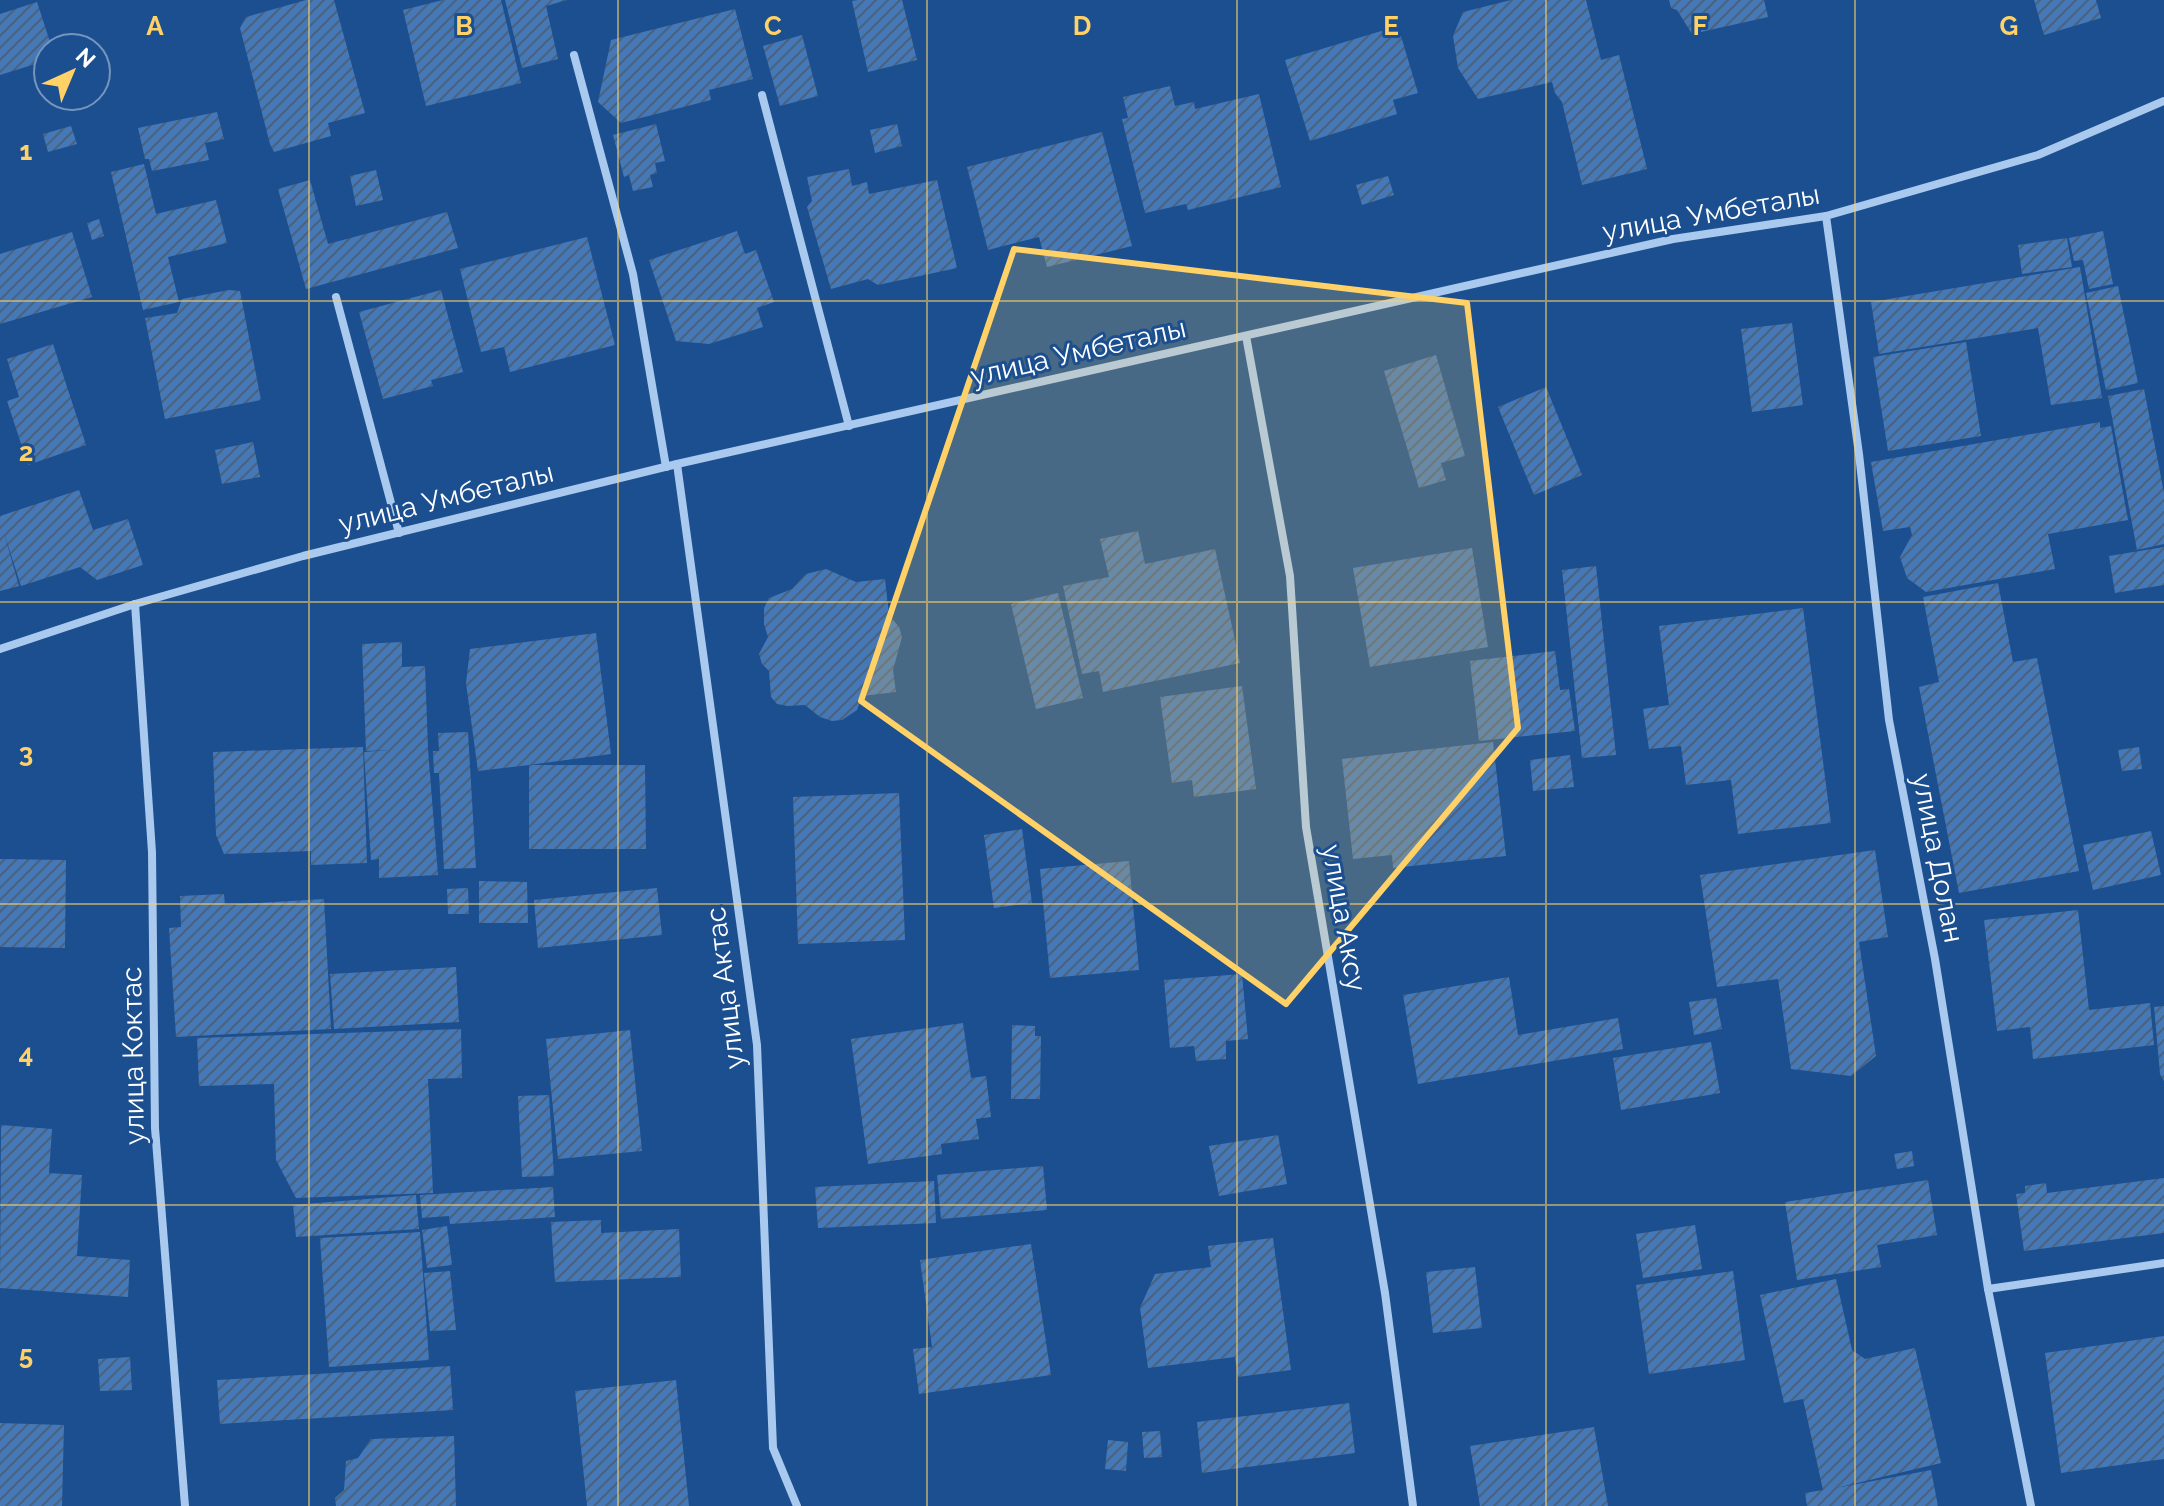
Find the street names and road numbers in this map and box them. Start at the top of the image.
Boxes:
street label: улица Умбеталы [1600,178,1822,248]
street label: улица Умбеталы [967,311,1189,393]
street label: улица Умбеталы [335,455,557,541]
street label: улица Долан [1905,771,1971,945]
street label: улица Аксу [1315,842,1373,994]
street label: улица Актас [699,905,751,1071]
street label: улица Коктас [115,967,151,1145]

